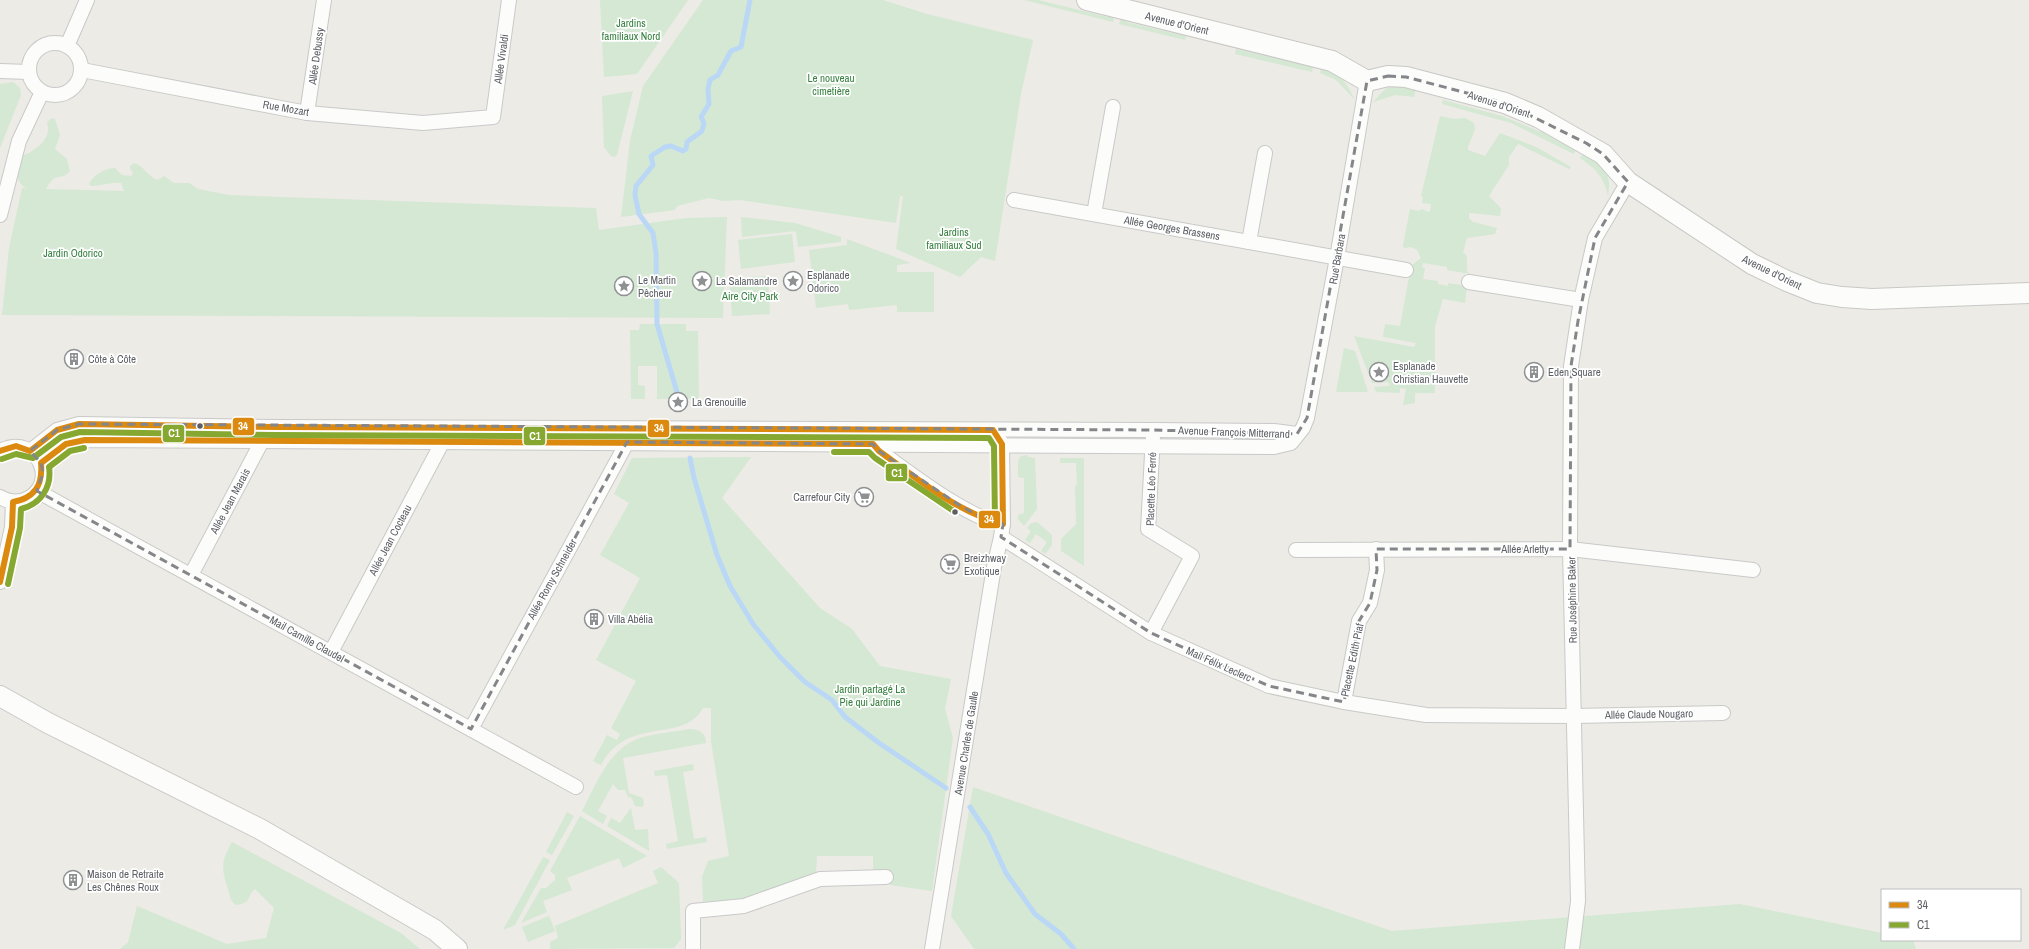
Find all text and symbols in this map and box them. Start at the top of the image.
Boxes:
street label: Avenue d'Orient [1143,8,1211,38]
park label: Jardins familiaux Nord [602,16,660,43]
street label: Allée Debussy [305,26,327,87]
street label: Allée Vivaldi [490,33,511,86]
park label: Le nouveau cimetière [807,71,855,98]
street label: Avenue d'Orient [1465,87,1532,121]
street label: Rue Mozart [262,97,311,119]
street label: Allée Georges Brassens [1122,212,1222,243]
park label: Jardins familiaux Sud [926,225,982,252]
street label: Rue Barbara [1326,233,1348,285]
park label: Jardin Odorico [43,246,103,260]
street label: Avenue d'Orient [1739,251,1805,293]
place label: Esplanade Odorico [807,268,850,295]
place icon: La Salamandre [691,270,713,292]
place icon: Esplanade Odorico [782,270,804,292]
place label: Le Martin Pêcheur [638,273,676,300]
place label: La Salamandre [716,274,777,288]
place icon: Le Martin Pêcheur [613,275,635,297]
park label: Aire City Park [721,289,779,303]
building icon: Côte à Côte [63,348,85,370]
place label: Côte à Côte [88,352,136,366]
place label: Esplanade Christian Hauvette [1393,359,1468,386]
place icon: Esplanade Christian Hauvette [1368,361,1390,383]
building icon: Eden Square [1523,361,1545,383]
place label: Eden Square [1548,365,1601,379]
place icon: La Grenouille [667,391,689,413]
place label: La Grenouille [692,395,746,409]
line badge: 34 [232,417,255,436]
text: 34 [238,419,248,433]
line badge: 34 [647,419,670,438]
unlabelled marker [195,421,205,431]
text: 34 [654,421,664,435]
street label: Avenue François Mitterrand [1177,423,1290,441]
line badge: C1 [162,424,185,443]
text: C1 [168,426,180,440]
line badge: C1 [523,426,546,446]
text: C1 [529,429,541,443]
street label: Placette Léo Ferré [1143,452,1159,526]
line badge: C1 [885,463,908,482]
street label: Allée Jean Marais [206,465,253,537]
text: C1 [891,466,903,480]
supermarket icon: Carrefour City [853,486,875,508]
place label: Carrefour City [793,490,850,504]
street label: Allée Jean Cocteau [365,502,415,579]
unlabelled marker [950,507,960,517]
line badge: 34 [978,510,1001,529]
text: 34 [984,512,994,526]
street label: Allée Romy Schneider [524,536,580,623]
street label: Allée Arletty [1500,542,1549,556]
place label: Breizhway Exotique [964,551,1007,578]
supermarket icon: Breizhway Exotique [939,553,961,575]
street label: Rue Joséphine Baker [1564,557,1580,643]
building icon: Villa Abélia [583,608,605,630]
place label: Villa Abélia [608,612,653,626]
street label: Mail Camille Claudel [267,613,347,665]
street label: Placette Edith Piaf [1337,622,1367,698]
street label: Mail Félix Leclerc [1184,643,1254,685]
park label: Jardin partagé La Pie qui Jardine [835,682,905,709]
street label: Avenue Charles de Gaulle [951,690,981,797]
street label: Allée Claude Nougaro [1604,706,1693,722]
place label: Maison de Retraite Les Chênes Roux [87,867,164,894]
building icon: Maison de Retraite Les Chênes Roux [62,869,84,891]
legend [1881,889,2021,941]
text: 34 [1917,897,1928,913]
text: C1 [1917,917,1930,933]

